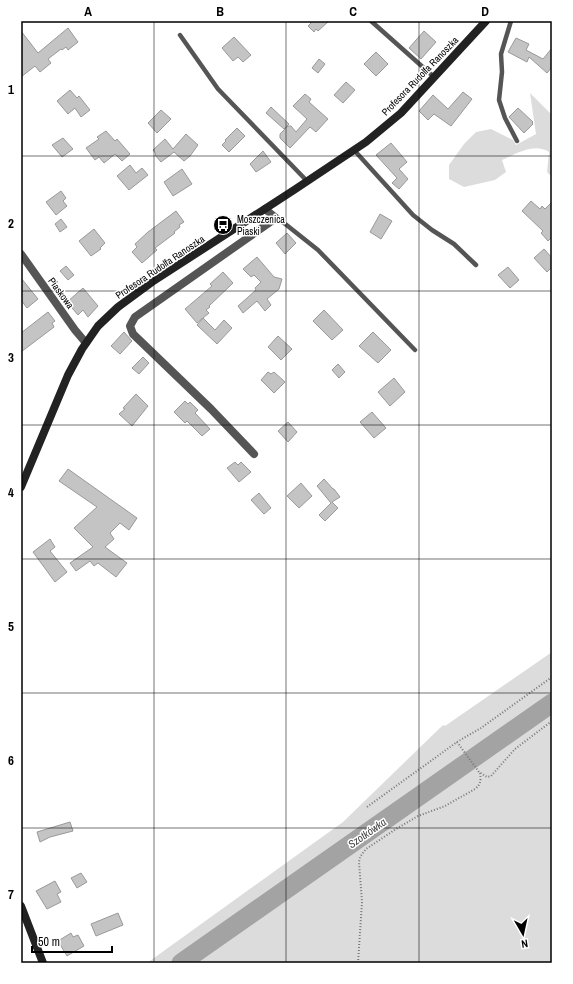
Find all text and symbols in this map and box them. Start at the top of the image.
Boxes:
text: A [84,3,92,20]
text: B [216,3,224,20]
text: C [349,3,357,20]
text: D [481,3,489,20]
street label: Profesora Rudolfa Ranoszka [379,33,461,118]
text: 1 [8,81,14,98]
place label: Moszczenica Piaski [237,213,285,238]
bus stop icon: Moszczenica Piaski [212,214,234,236]
text: 2 [8,215,14,232]
street label: Profesora Rudolfa Ranoszka [113,232,207,302]
street label: Piaskowa [45,275,77,312]
text: 3 [8,349,14,366]
text: 4 [8,484,14,501]
text: 5 [8,618,14,635]
text: 6 [8,752,14,769]
water label: Szotkówka [345,815,389,851]
text: 7 [8,886,14,903]
north arrow [503,914,543,954]
scale bar [32,928,112,954]
text: 50 m [38,934,60,950]
text: N [520,936,529,951]

